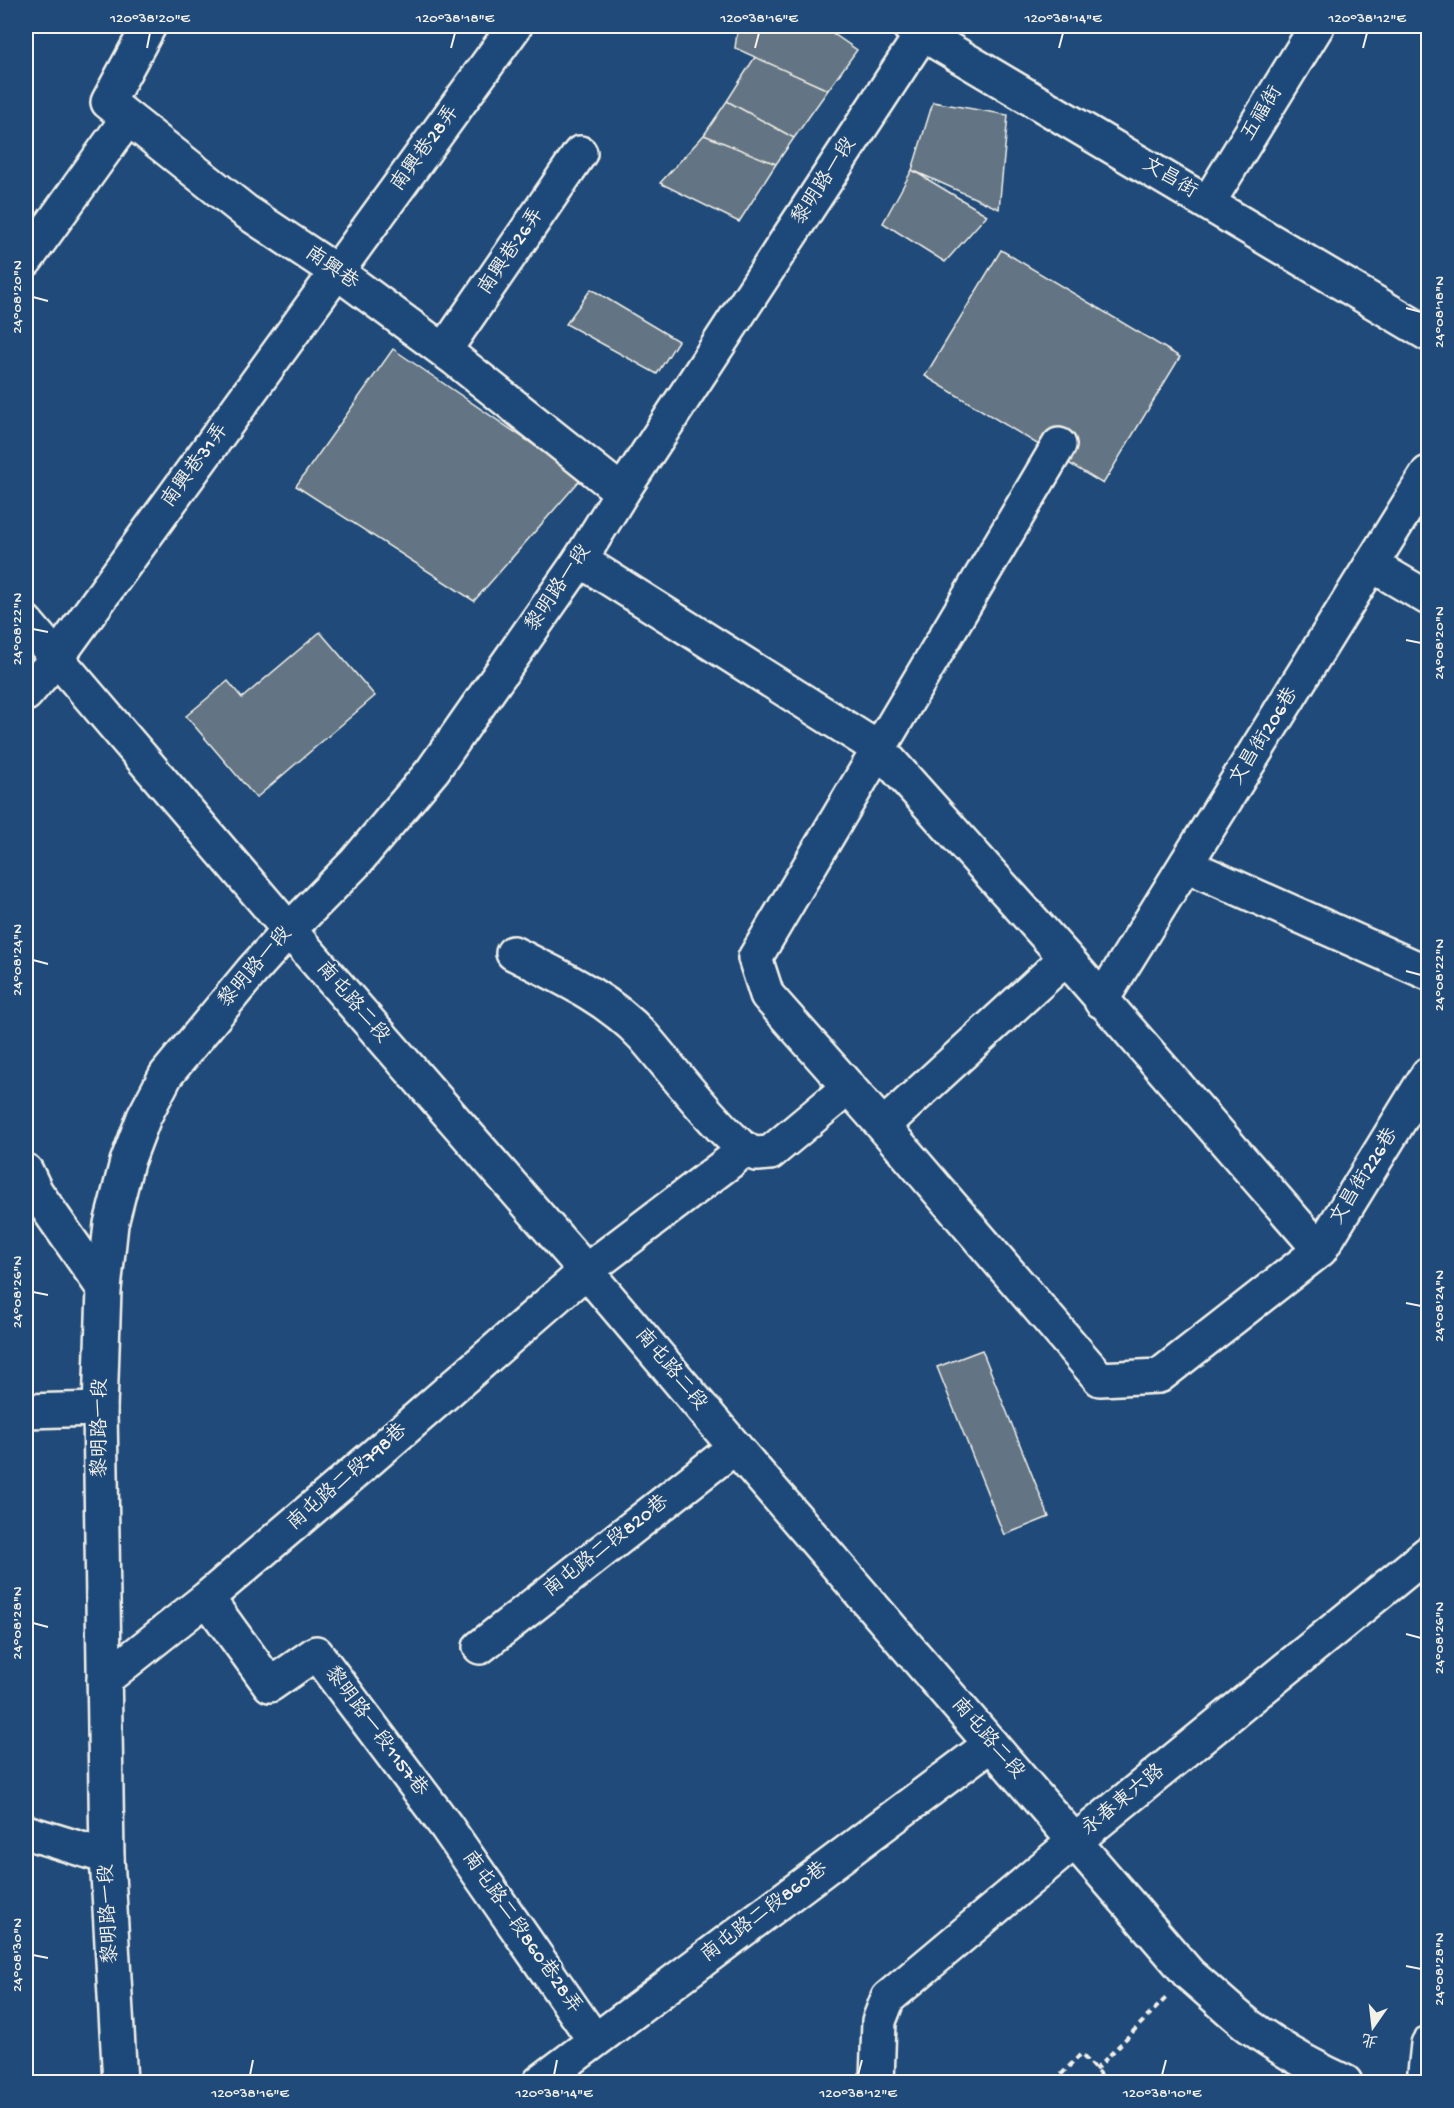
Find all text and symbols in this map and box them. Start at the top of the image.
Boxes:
text: 120°38'20"E [109,10,191,28]
text: 120°38'18"E [415,10,495,28]
text: 120°38'16"E [719,10,799,28]
text: 120°38'14"E [1023,10,1102,28]
text: 120°38'12"E [1327,10,1406,28]
street label: 五福街 [1237,82,1288,146]
street label: 南興巷28弄 [385,100,465,197]
street label: 黎明路一段 [786,133,862,230]
street label: 文昌街 [1137,153,1201,204]
street label: 南興巷26弄 [473,203,549,300]
street label: 南興巷 [300,241,364,296]
text: 24°08'20"N [9,260,27,334]
text: 24°08'18"N [1431,276,1449,348]
street label: 南興巷31弄 [156,418,234,513]
street label: 黎明路一段 [520,540,596,637]
text: 24°08'22"N [9,593,27,665]
text: 24°08'20"N [1431,606,1449,680]
street label: 文昌街206巷 [1224,682,1305,790]
street label: 黎明路一段 [213,921,297,1013]
text: 24°08'24"N [9,924,27,996]
text: 24°08'22"N [1431,939,1449,1011]
street label: 南屯路二段 [311,956,395,1048]
street label: 文昌街226巷 [1324,1122,1404,1230]
text: 24°08'26"N [9,1255,27,1328]
text: 24°08'24"N [1431,1270,1449,1342]
street label: 南屯路二段 [629,1323,712,1416]
street label: 黎明路一段 [88,1378,113,1478]
street label: 南屯路二段798巷 [282,1418,413,1536]
street label: 南屯路二段820巷 [539,1489,675,1603]
text: 24°08'28"N [9,1586,27,1660]
text: 24°08'26"N [1431,1601,1449,1674]
street label: 黎明路一段1157巷 [319,1661,434,1802]
street label: 南屯路二段 [946,1692,1030,1784]
street label: 永春東六路 [1077,1758,1171,1841]
street label: 南屯路二段860巷28弄 [456,1846,587,2019]
street label: 南屯路二段860巷 [696,1856,834,1968]
street label: 黎明路一段 [94,1863,124,1965]
text: 24°08'30"N [9,1918,27,1992]
text: 24°08'28"N [1431,1932,1449,2006]
north arrow [1343,1997,1403,2057]
text: 北 [1360,2027,1380,2050]
text: 120°38'16"E [210,2085,290,2103]
text: 120°38'14"E [514,2085,593,2103]
text: 120°38'12"E [818,2085,897,2103]
text: 120°38'10"E [1122,2085,1202,2103]

